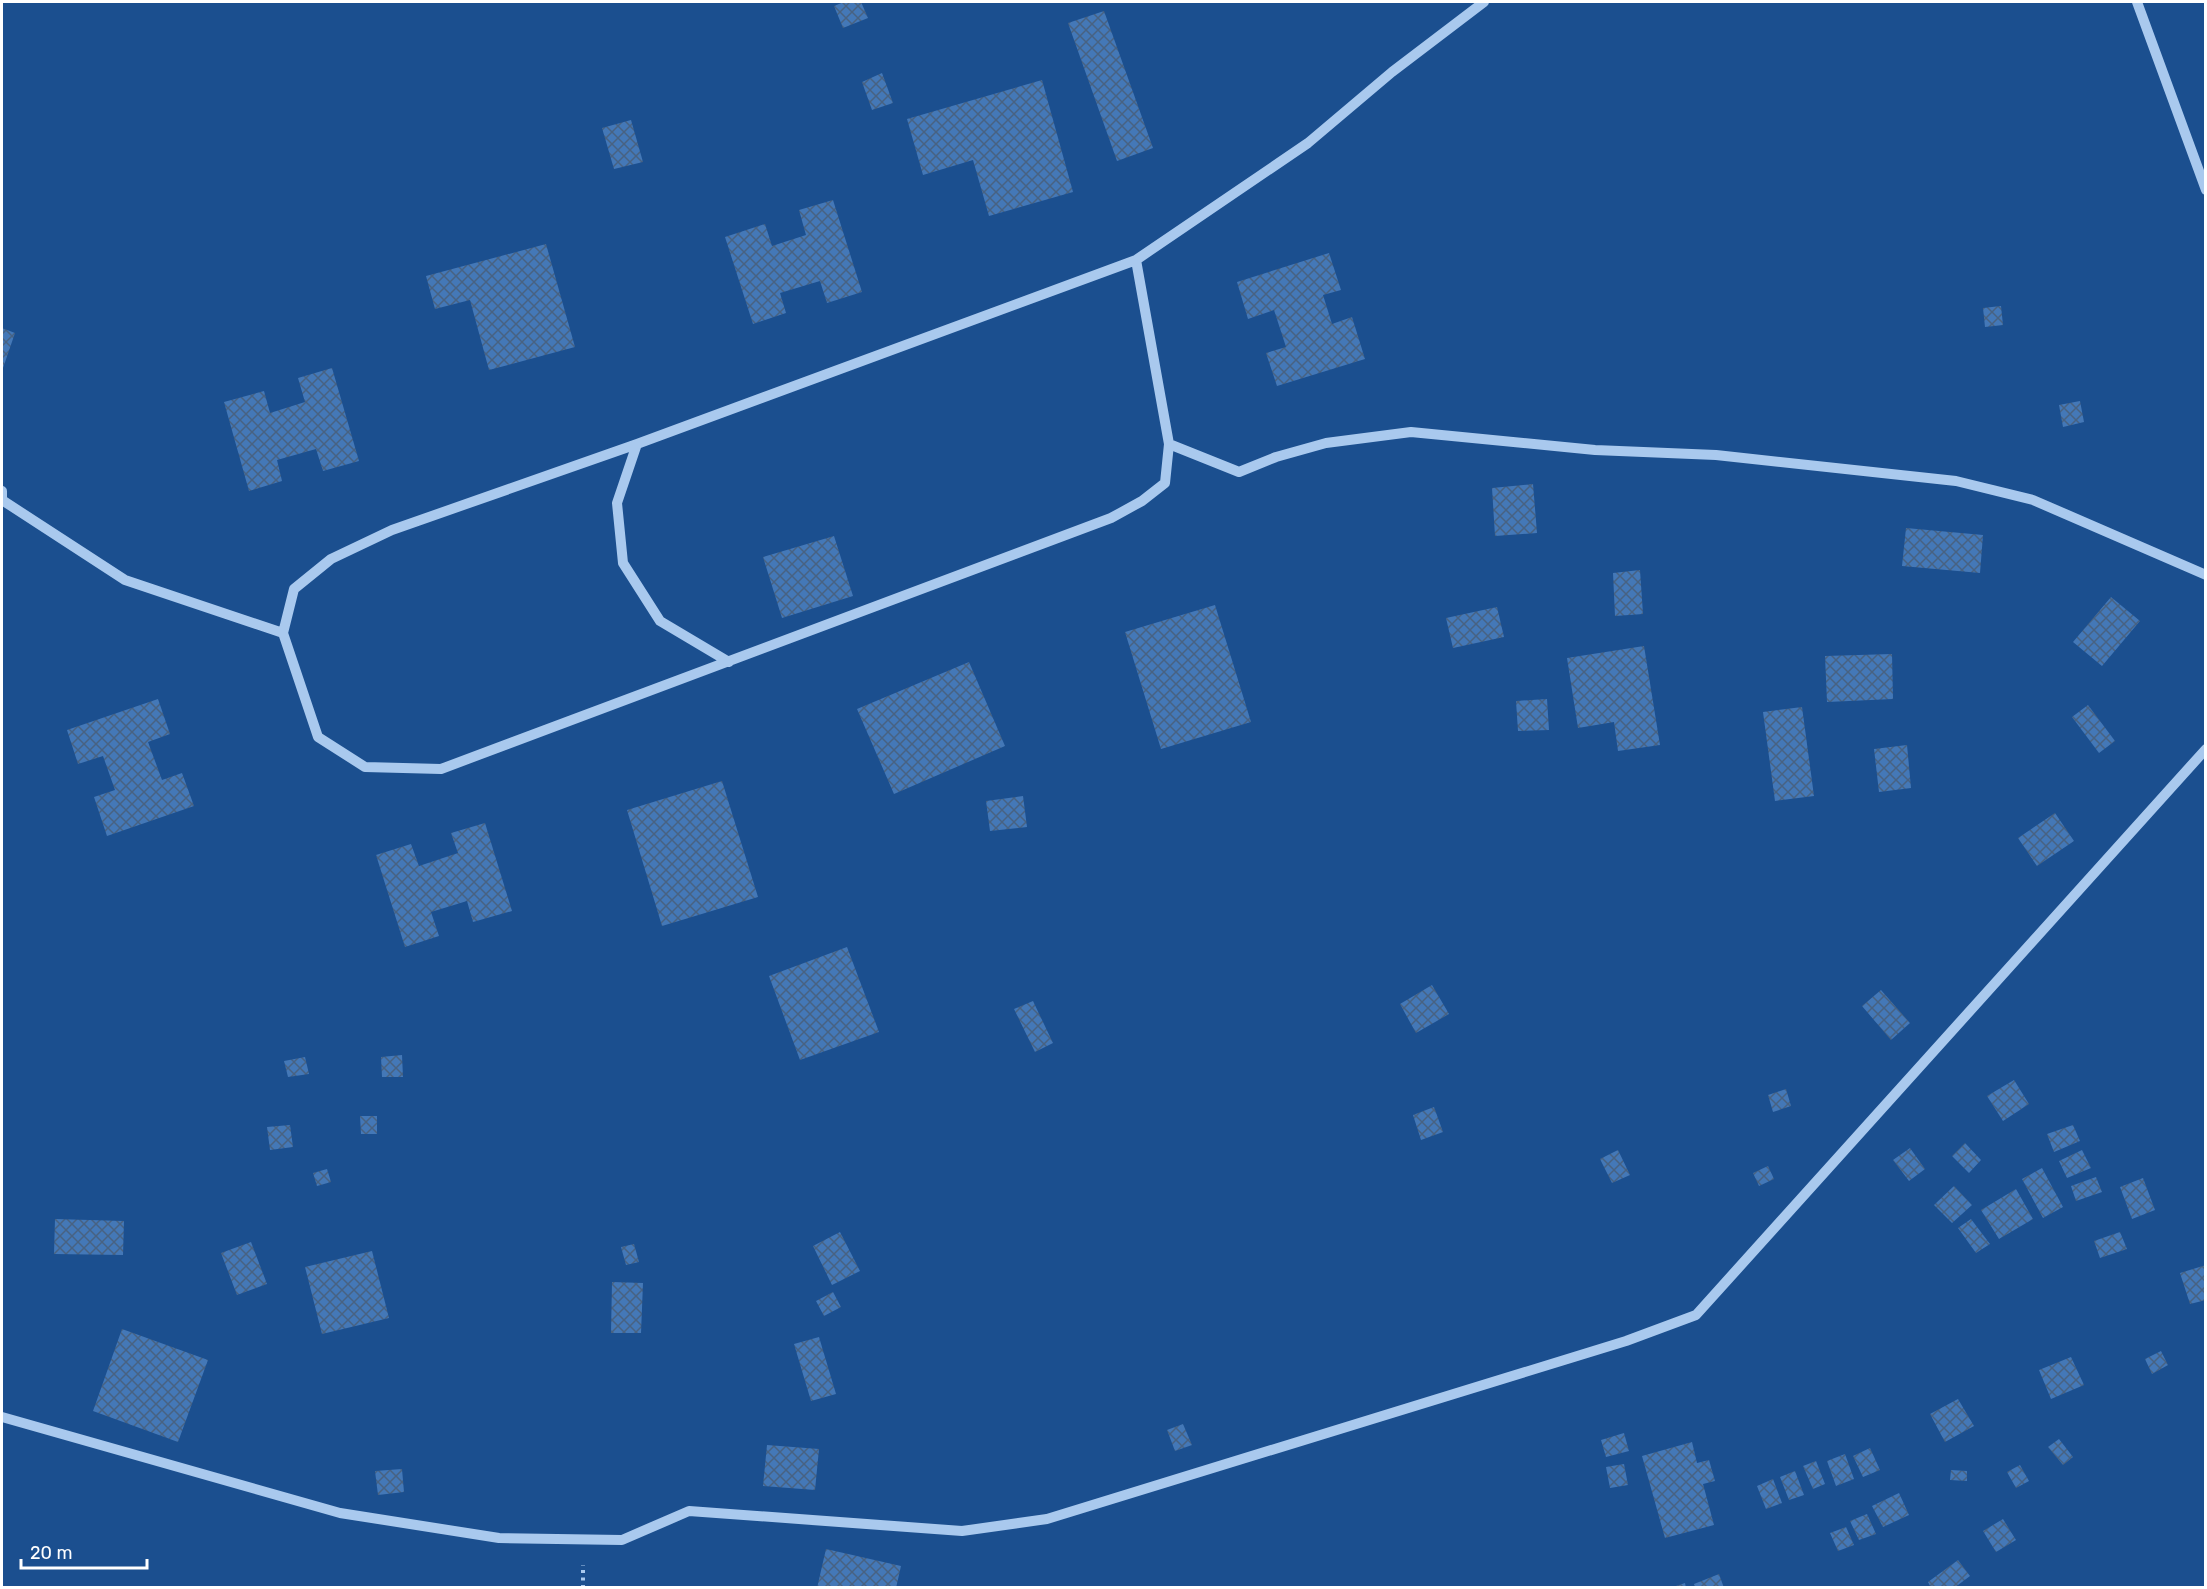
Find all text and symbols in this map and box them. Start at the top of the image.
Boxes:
scale bar [21,1532,147,1570]
text: 20 m [30,1542,72,1564]

